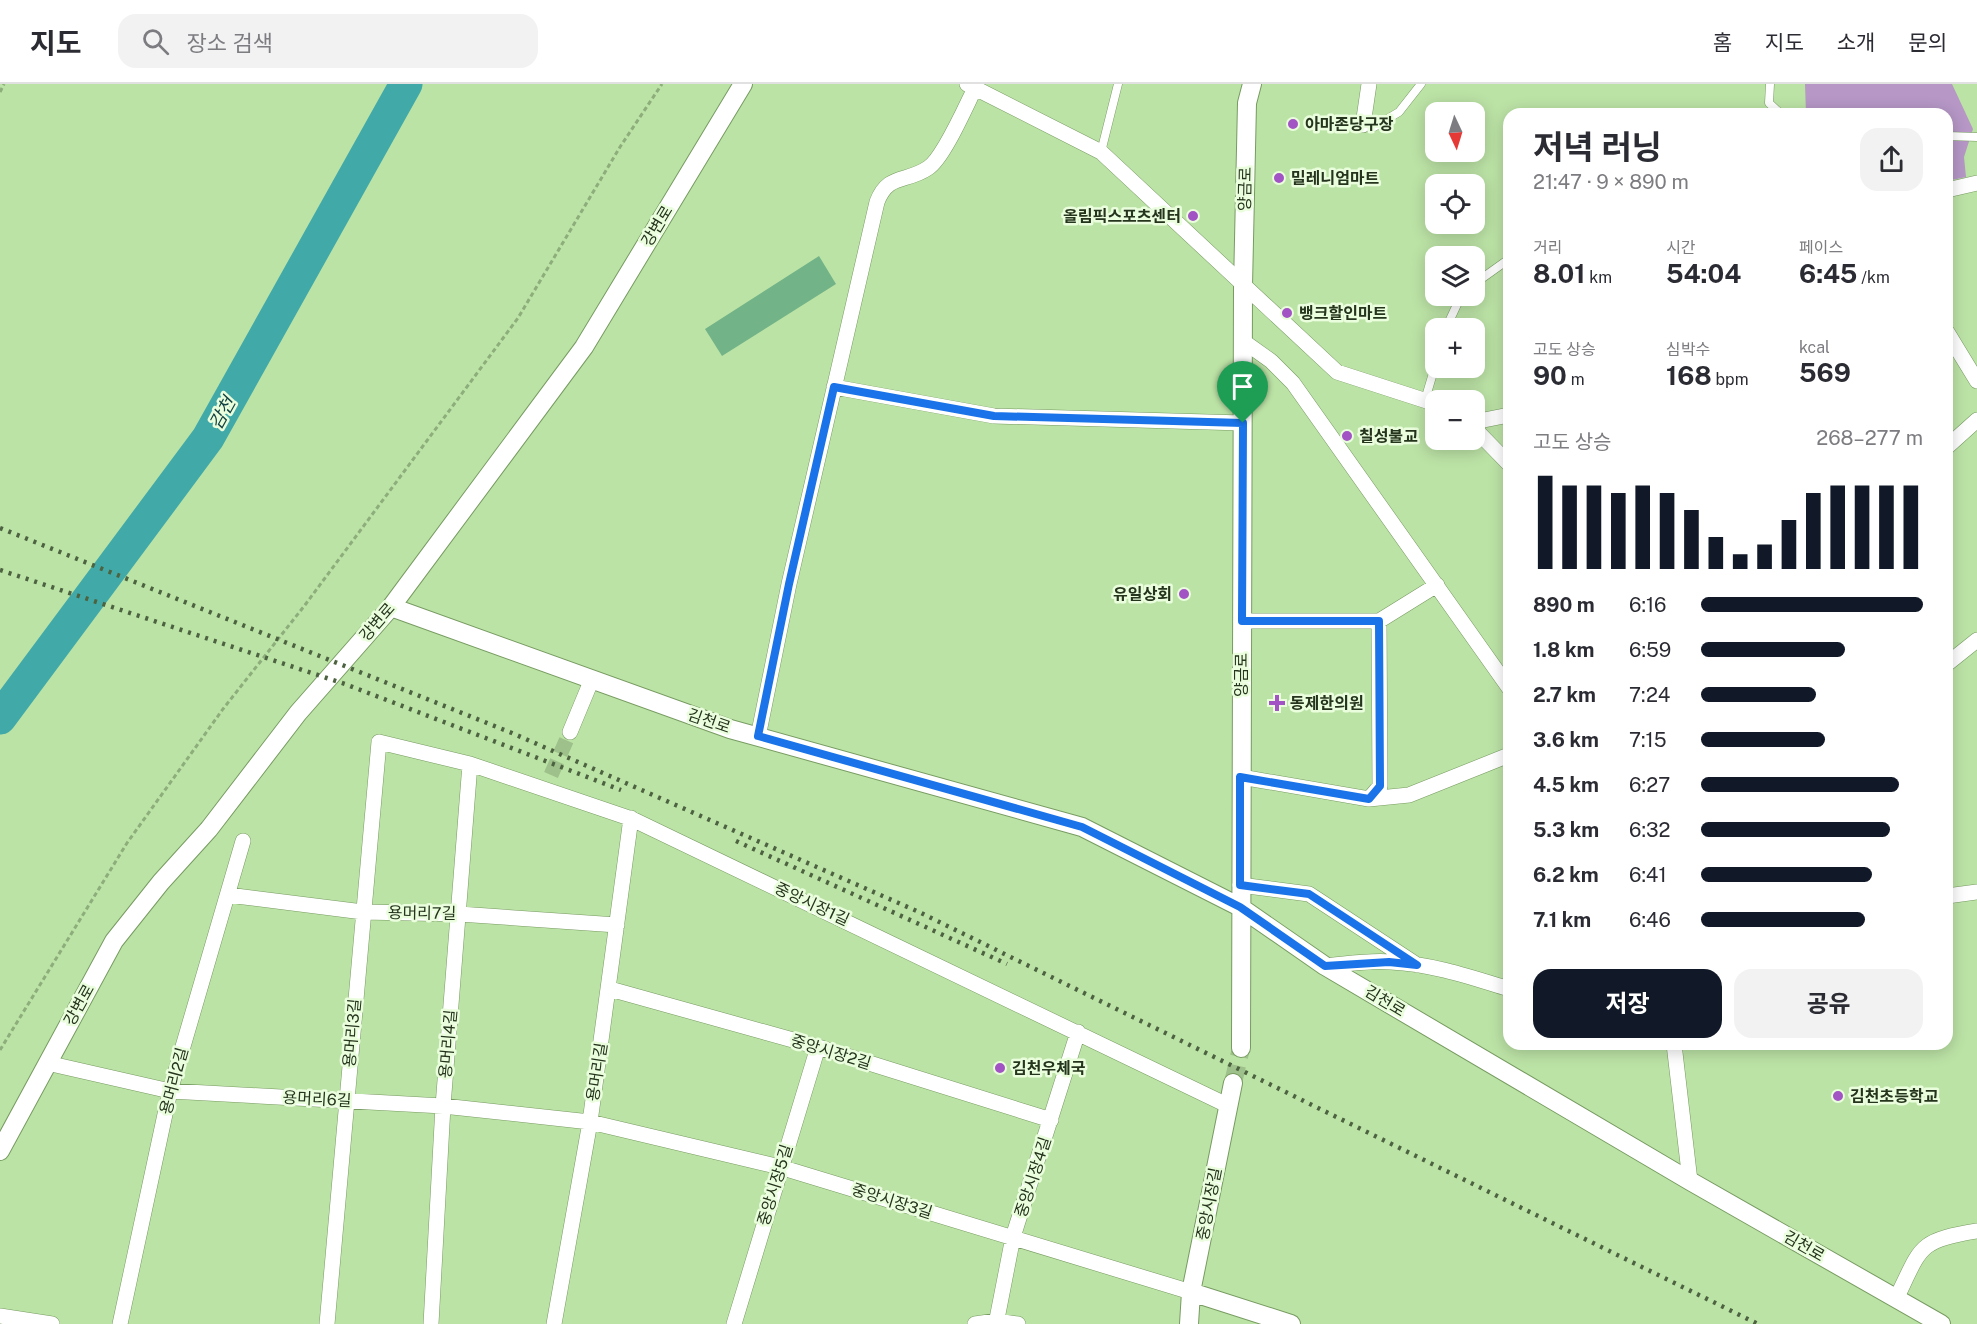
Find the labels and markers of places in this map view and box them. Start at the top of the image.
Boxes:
place label: 아마존당구장 [1305,115,1394,134]
marker: 아마존당구장 [1286,117,1300,131]
place label: 밀레니엄마트 [1291,169,1380,188]
marker: 밀레니엄마트 [1272,171,1286,185]
place label: 올림픽스포츠센터 [1063,207,1181,226]
marker: 올림픽스포츠센터 [1186,209,1200,223]
place label: 뱅크할인마트 [1299,304,1388,323]
marker: 뱅크할인마트 [1280,306,1294,320]
pin [1217,361,1268,423]
place label: 칠성불교 [1359,427,1418,446]
marker: 칠성불교 [1340,429,1354,443]
place label: 유일상회 [1113,585,1172,604]
marker: 유일상회 [1177,587,1191,601]
marker: 동제한의원 [1268,694,1286,712]
place label: 동제한의원 [1290,694,1364,713]
place label: 김천우체국 [1012,1059,1086,1078]
marker: 김천우체국 [993,1061,1007,1075]
place label: 김천초등학교 [1850,1087,1939,1106]
marker: 김천초등학교 [1831,1089,1845,1103]

